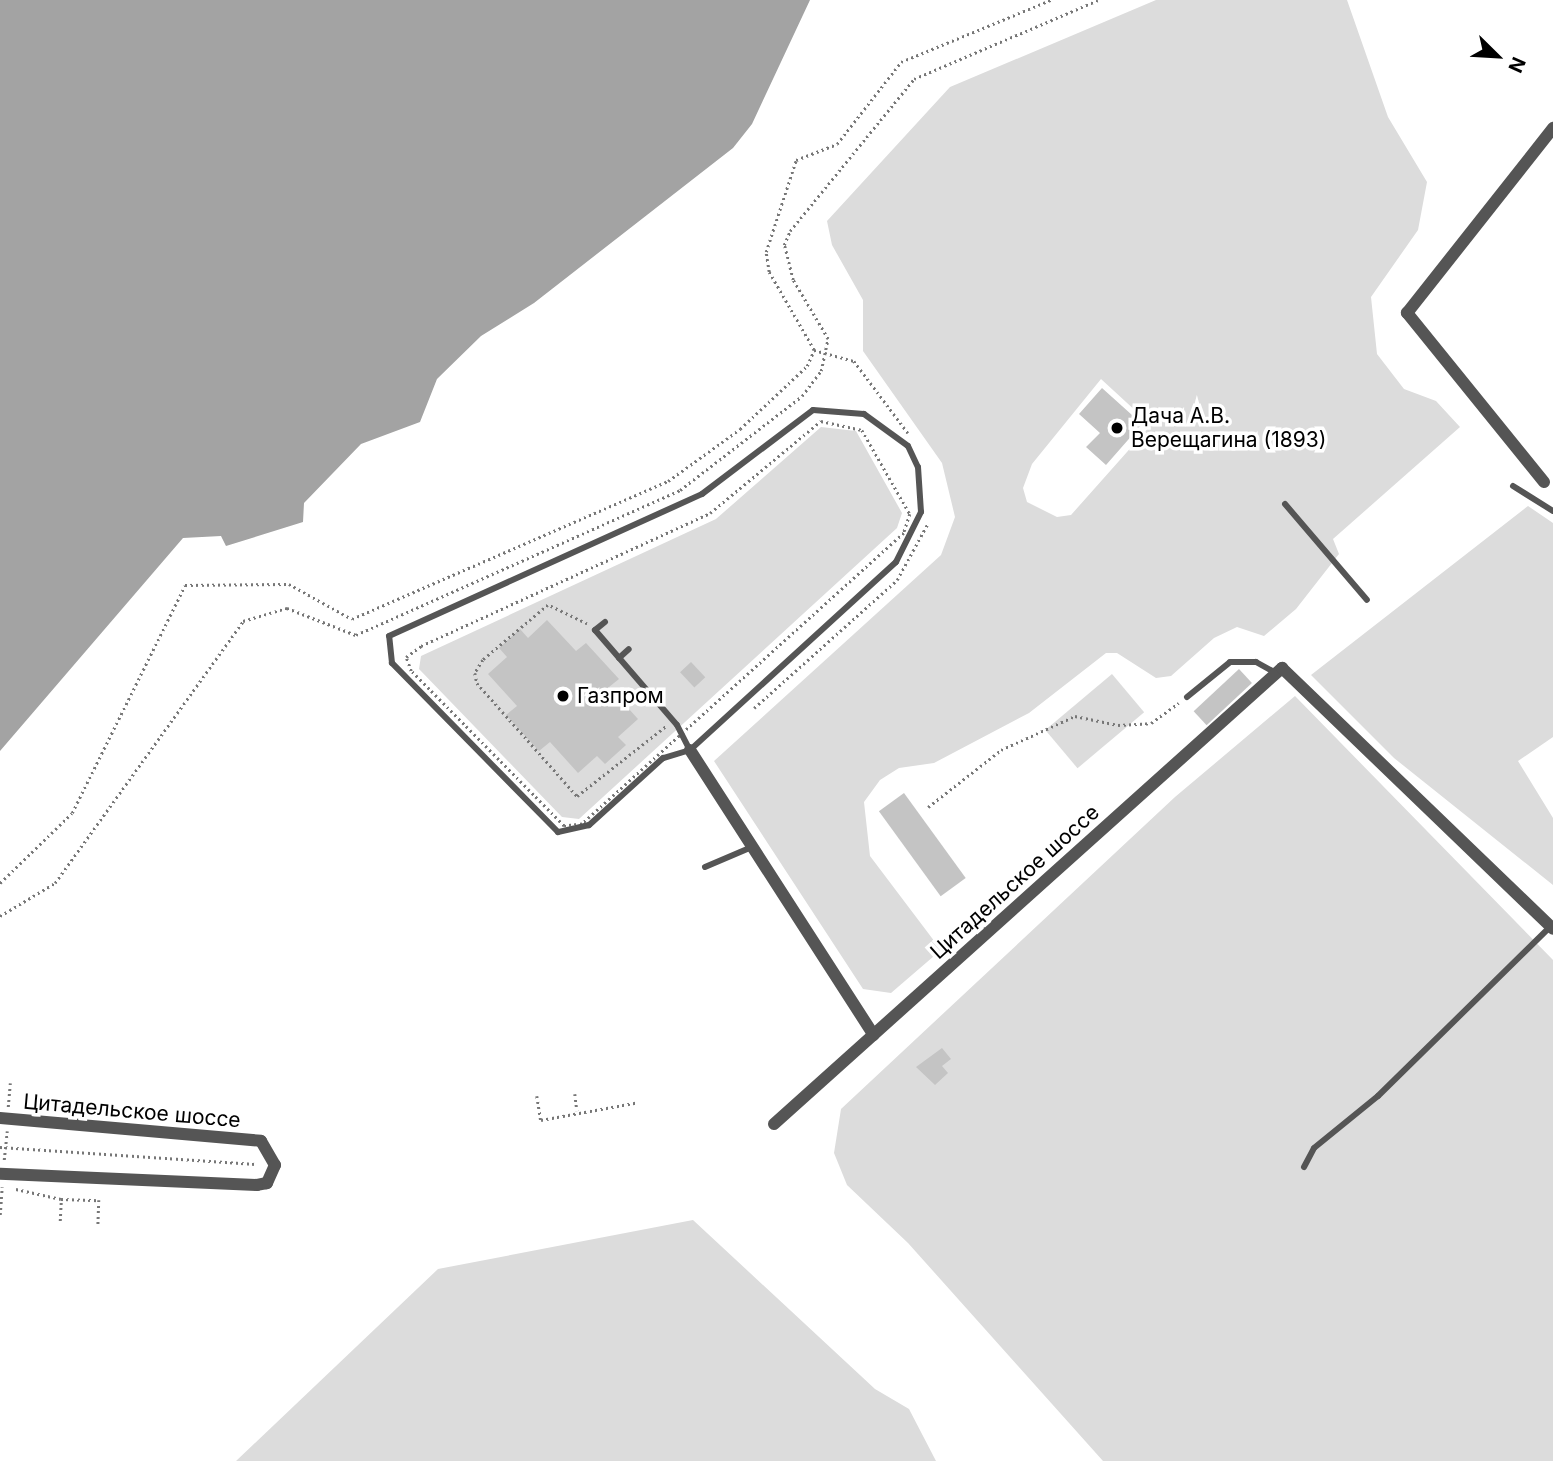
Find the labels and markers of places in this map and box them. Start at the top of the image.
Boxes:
place label: Дача А.В. Верещагина (1893) [1131,403,1326,453]
marker: Дача А.В. Верещагина (1893) [1109,420,1125,436]
place label: Газпром [577,683,664,709]
marker: Газпром [555,688,571,704]

